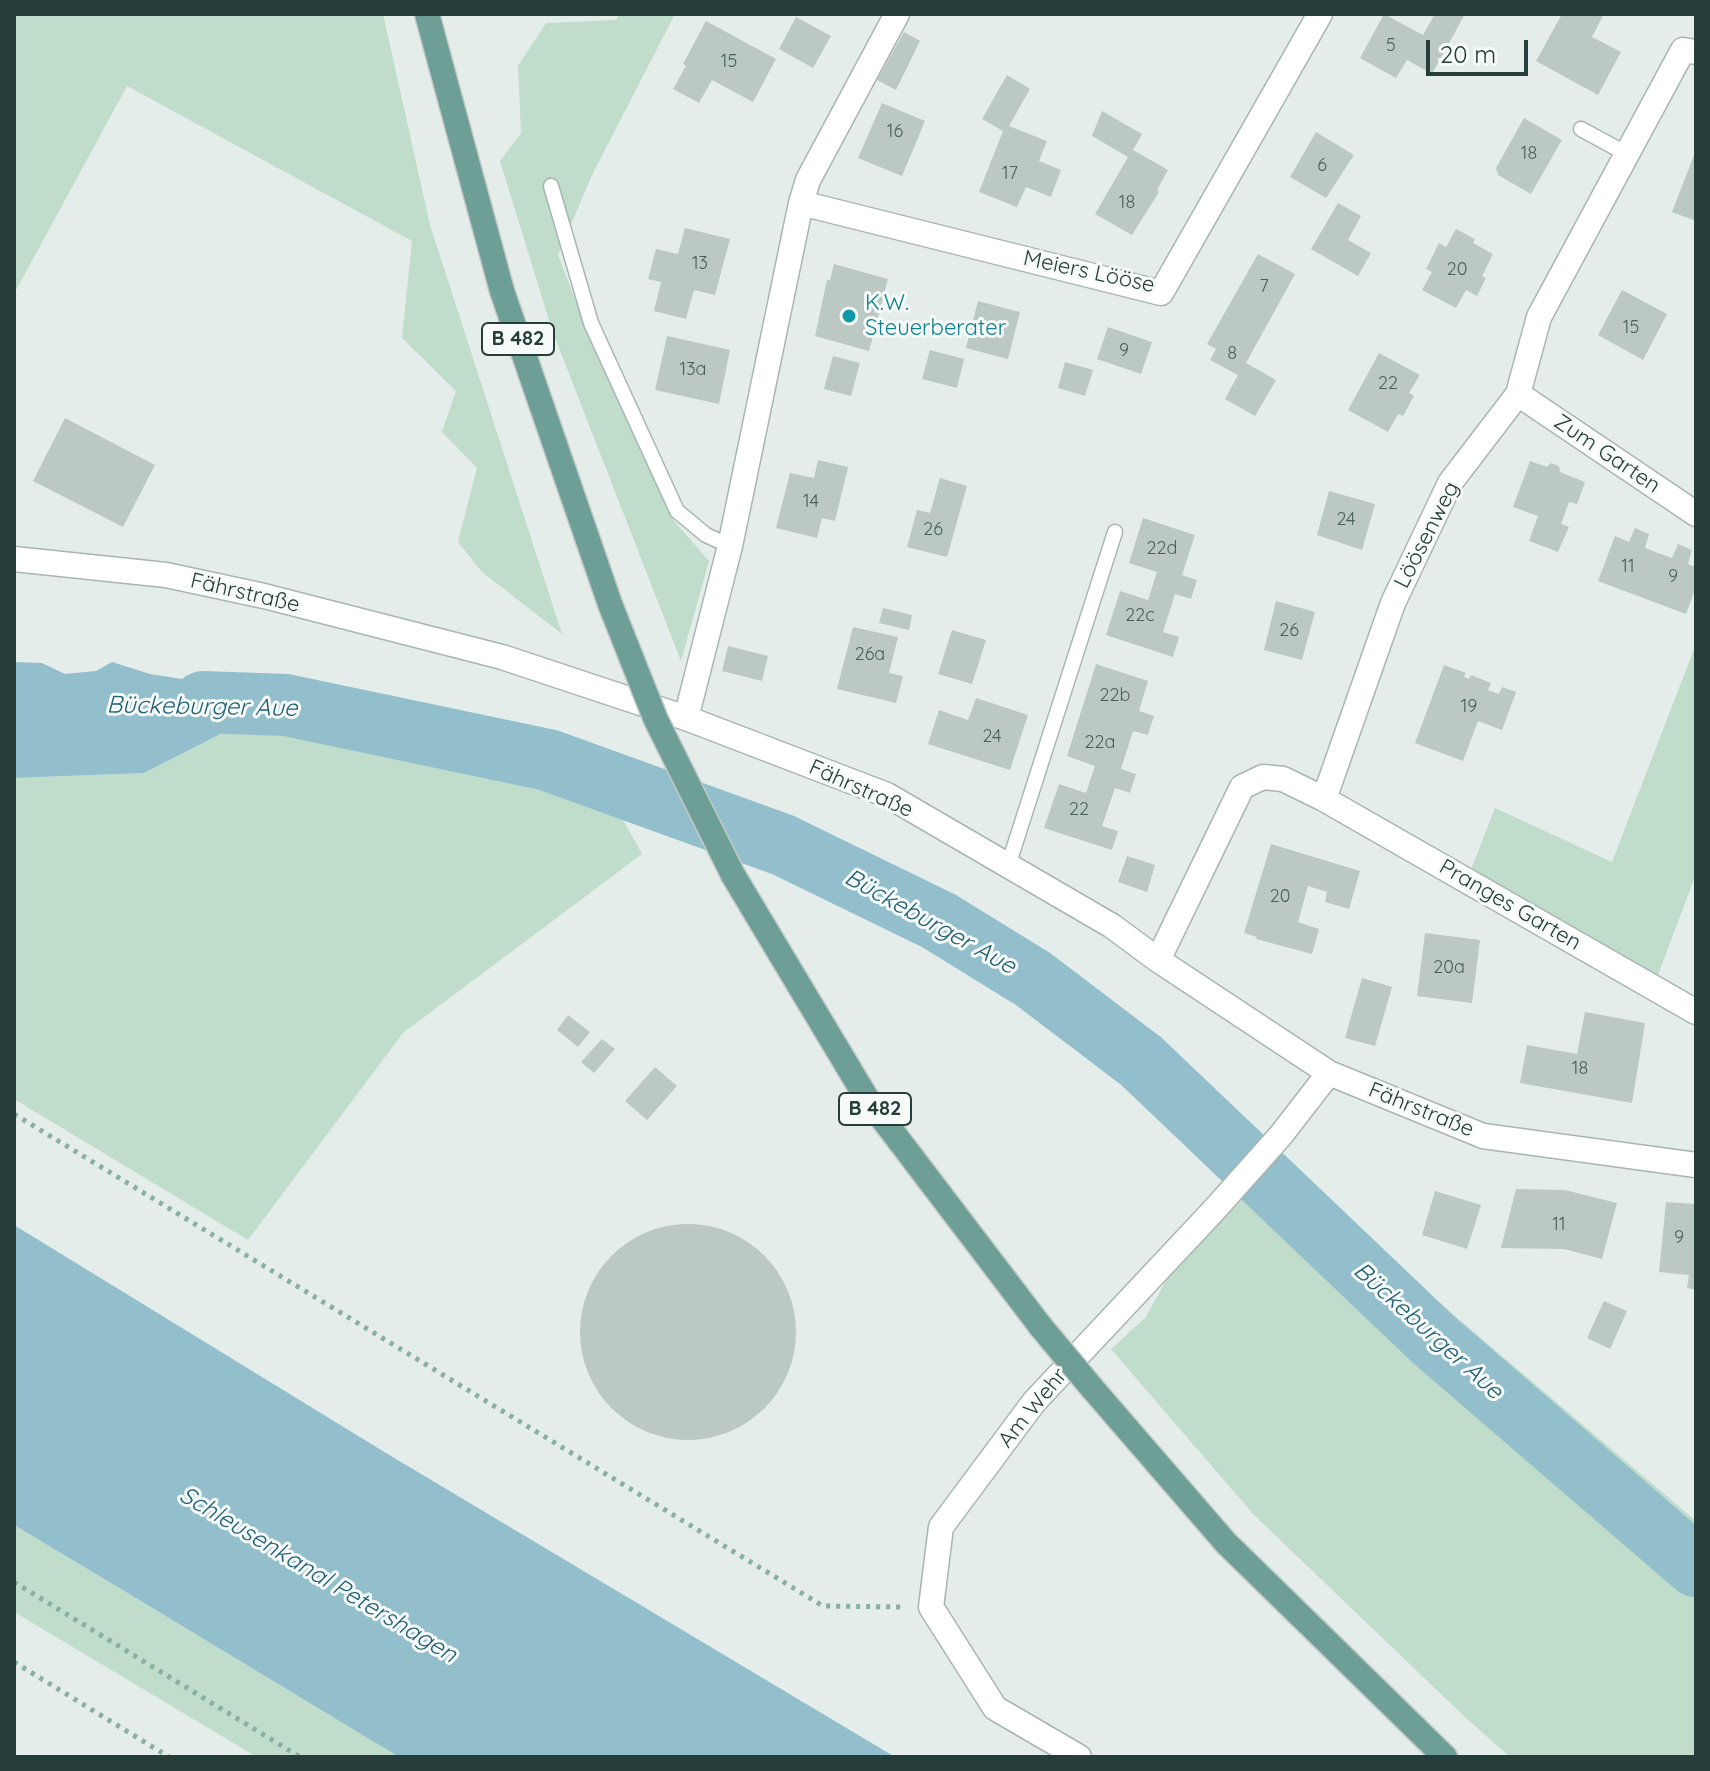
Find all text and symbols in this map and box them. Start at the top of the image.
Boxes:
scale bar [1430,24,1532,74]
house number: 5 [1386,35,1396,57]
text: 20 m [1440,39,1496,69]
house number: 15 [721,51,737,73]
house number: 16 [887,121,903,143]
house number: 18 [1521,143,1537,165]
house number: 6 [1317,155,1327,177]
house number: 17 [1002,163,1018,185]
house number: 18 [1119,192,1135,214]
street label: Meiers Lööse [1021,245,1157,299]
house number: 13 [692,253,708,275]
house number: 20 [1447,259,1467,281]
house number: 7 [1259,276,1269,298]
place label: K.W. Steuerberater [865,290,1006,342]
marker: K.W. Steuerberater [840,307,858,325]
house number: 15 [1623,317,1639,339]
road number: B 482 [482,323,554,355]
house number: 9 [1119,340,1129,362]
house number: 8 [1227,343,1237,365]
house number: 13a [680,359,706,381]
house number: 22 [1378,373,1398,395]
street label: Zum Garten [1549,409,1665,499]
street label: Löösenweg [1389,477,1465,593]
house number: 14 [803,491,819,513]
house number: 24 [1336,509,1356,531]
house number: 26 [923,519,943,541]
house number: 22d [1147,538,1177,560]
house number: 11 [1621,556,1635,578]
house number: 9 [1668,566,1678,588]
street label: Fährstraße [188,568,302,618]
house number: 22c [1125,605,1155,627]
house number: 26 [1279,620,1299,642]
house number: 26a [855,644,885,666]
house number: 22b [1100,685,1130,707]
water label: Bückeburger Aue [106,691,298,723]
house number: 19 [1461,696,1477,718]
house number: 24 [982,726,1002,748]
house number: 22a [1085,732,1115,754]
street label: Fährstraße [805,754,917,824]
house number: 22 [1069,799,1089,821]
street label: Pranges Garten [1434,854,1586,956]
water label: Bückeburger Aue [839,863,1021,981]
house number: 20 [1270,886,1290,908]
house number: 20a [1433,957,1465,979]
house number: 18 [1572,1058,1588,1080]
street label: Fährstraße [1364,1077,1478,1143]
road number: B 482 [839,1093,911,1125]
house number: 11 [1552,1214,1566,1236]
house number: 9 [1674,1227,1684,1249]
water label: Bückeburger Aue [1347,1256,1509,1406]
street label: Am Wehr [993,1363,1073,1453]
water label: Schleusenkanal Petershagen [174,1481,462,1669]

